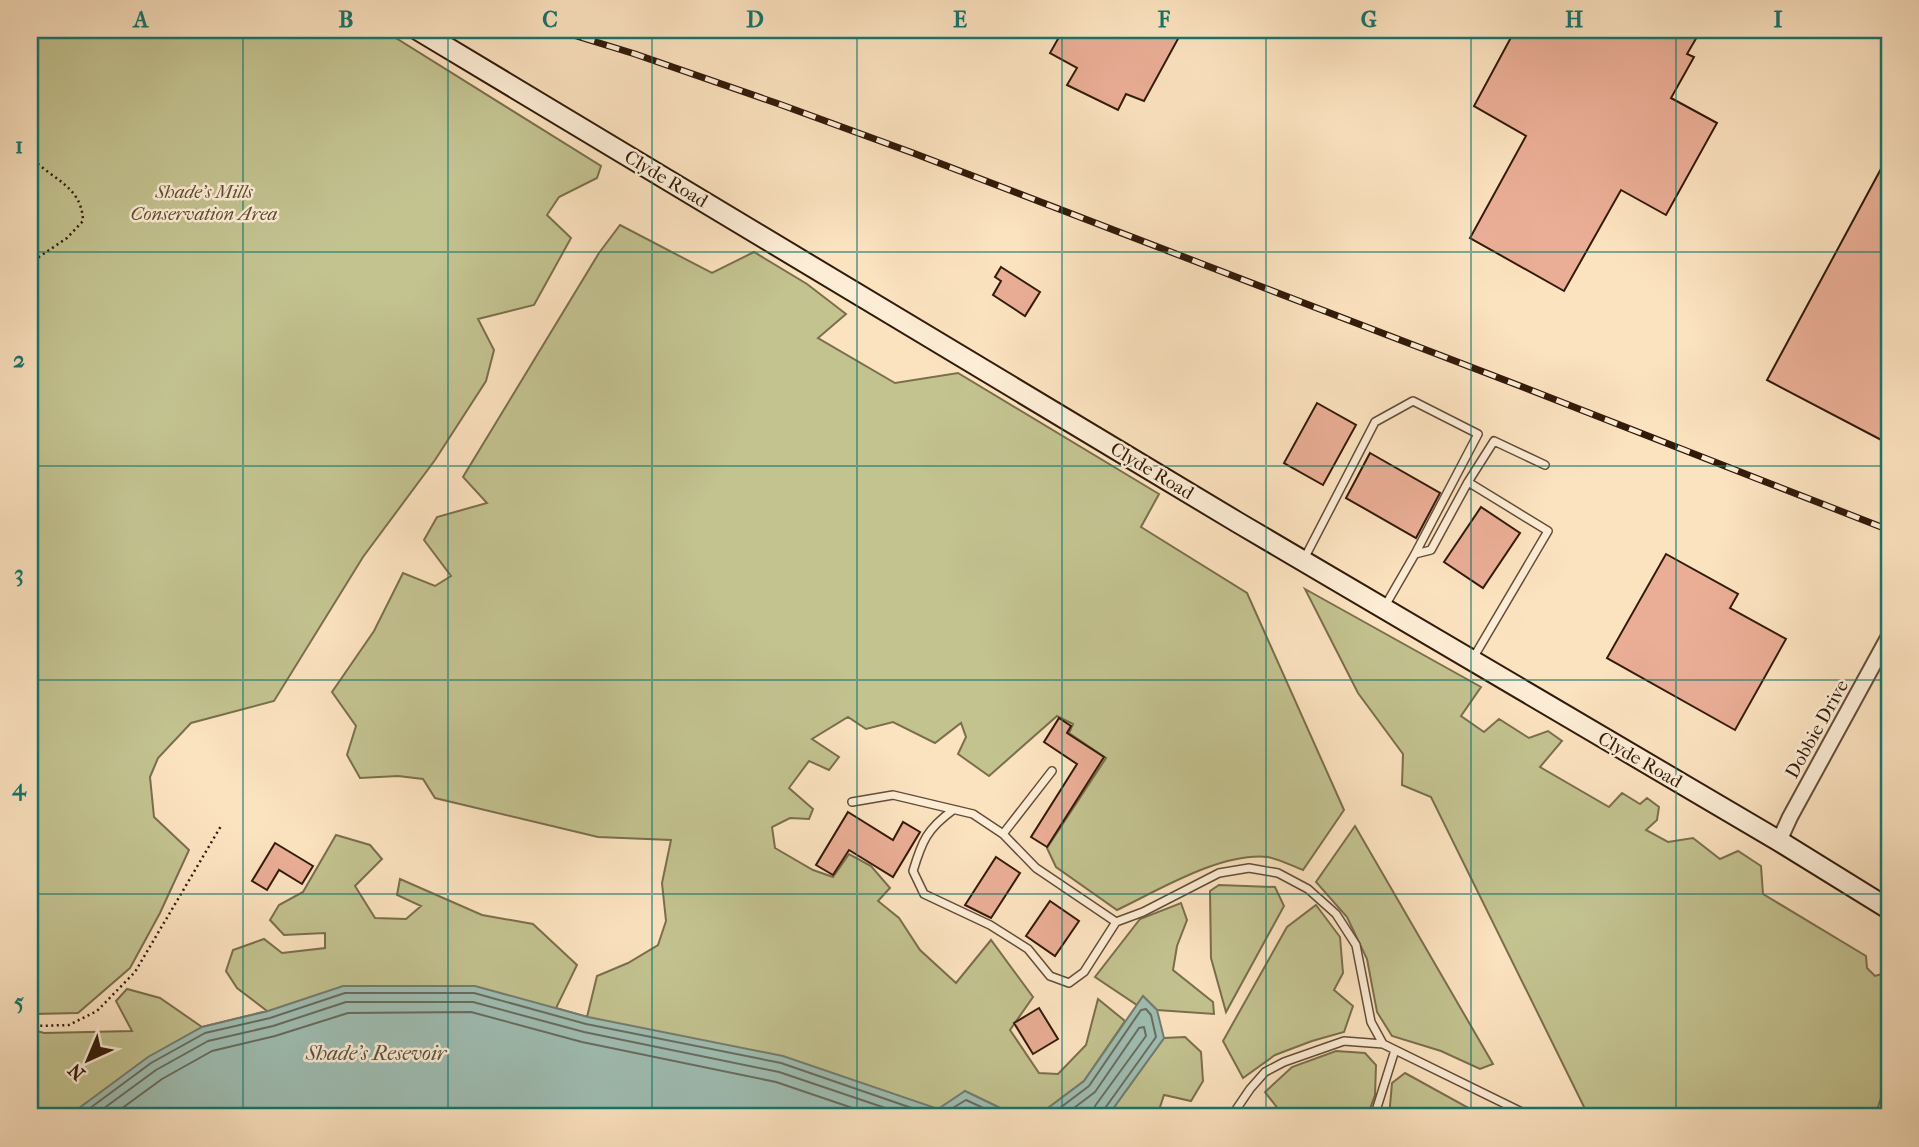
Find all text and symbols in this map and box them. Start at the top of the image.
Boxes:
text: A [132,6,150,33]
text: B [339,6,354,33]
text: C [542,6,558,33]
text: D [746,6,764,33]
text: E [953,6,967,33]
text: F [1157,6,1171,33]
text: G [1361,6,1377,33]
text: H [1565,6,1583,33]
text: I [1774,6,1783,33]
text: 1 [15,132,23,159]
street label: Clyde Road [620,146,712,213]
park label: Shade’s Mills Conservation Area [130,181,278,225]
text: 2 [13,346,25,373]
street label: Clyde Road [1106,438,1198,505]
text: 3 [14,560,24,587]
street label: Dobbie Drive [1781,676,1853,782]
street label: Clyde Road [1594,727,1686,793]
text: 4 [11,774,27,801]
text: 5 [14,988,24,1015]
north arrow [52,1024,122,1094]
water label: Shade’s Resevoir [305,1041,448,1065]
text: N [64,1058,90,1084]

